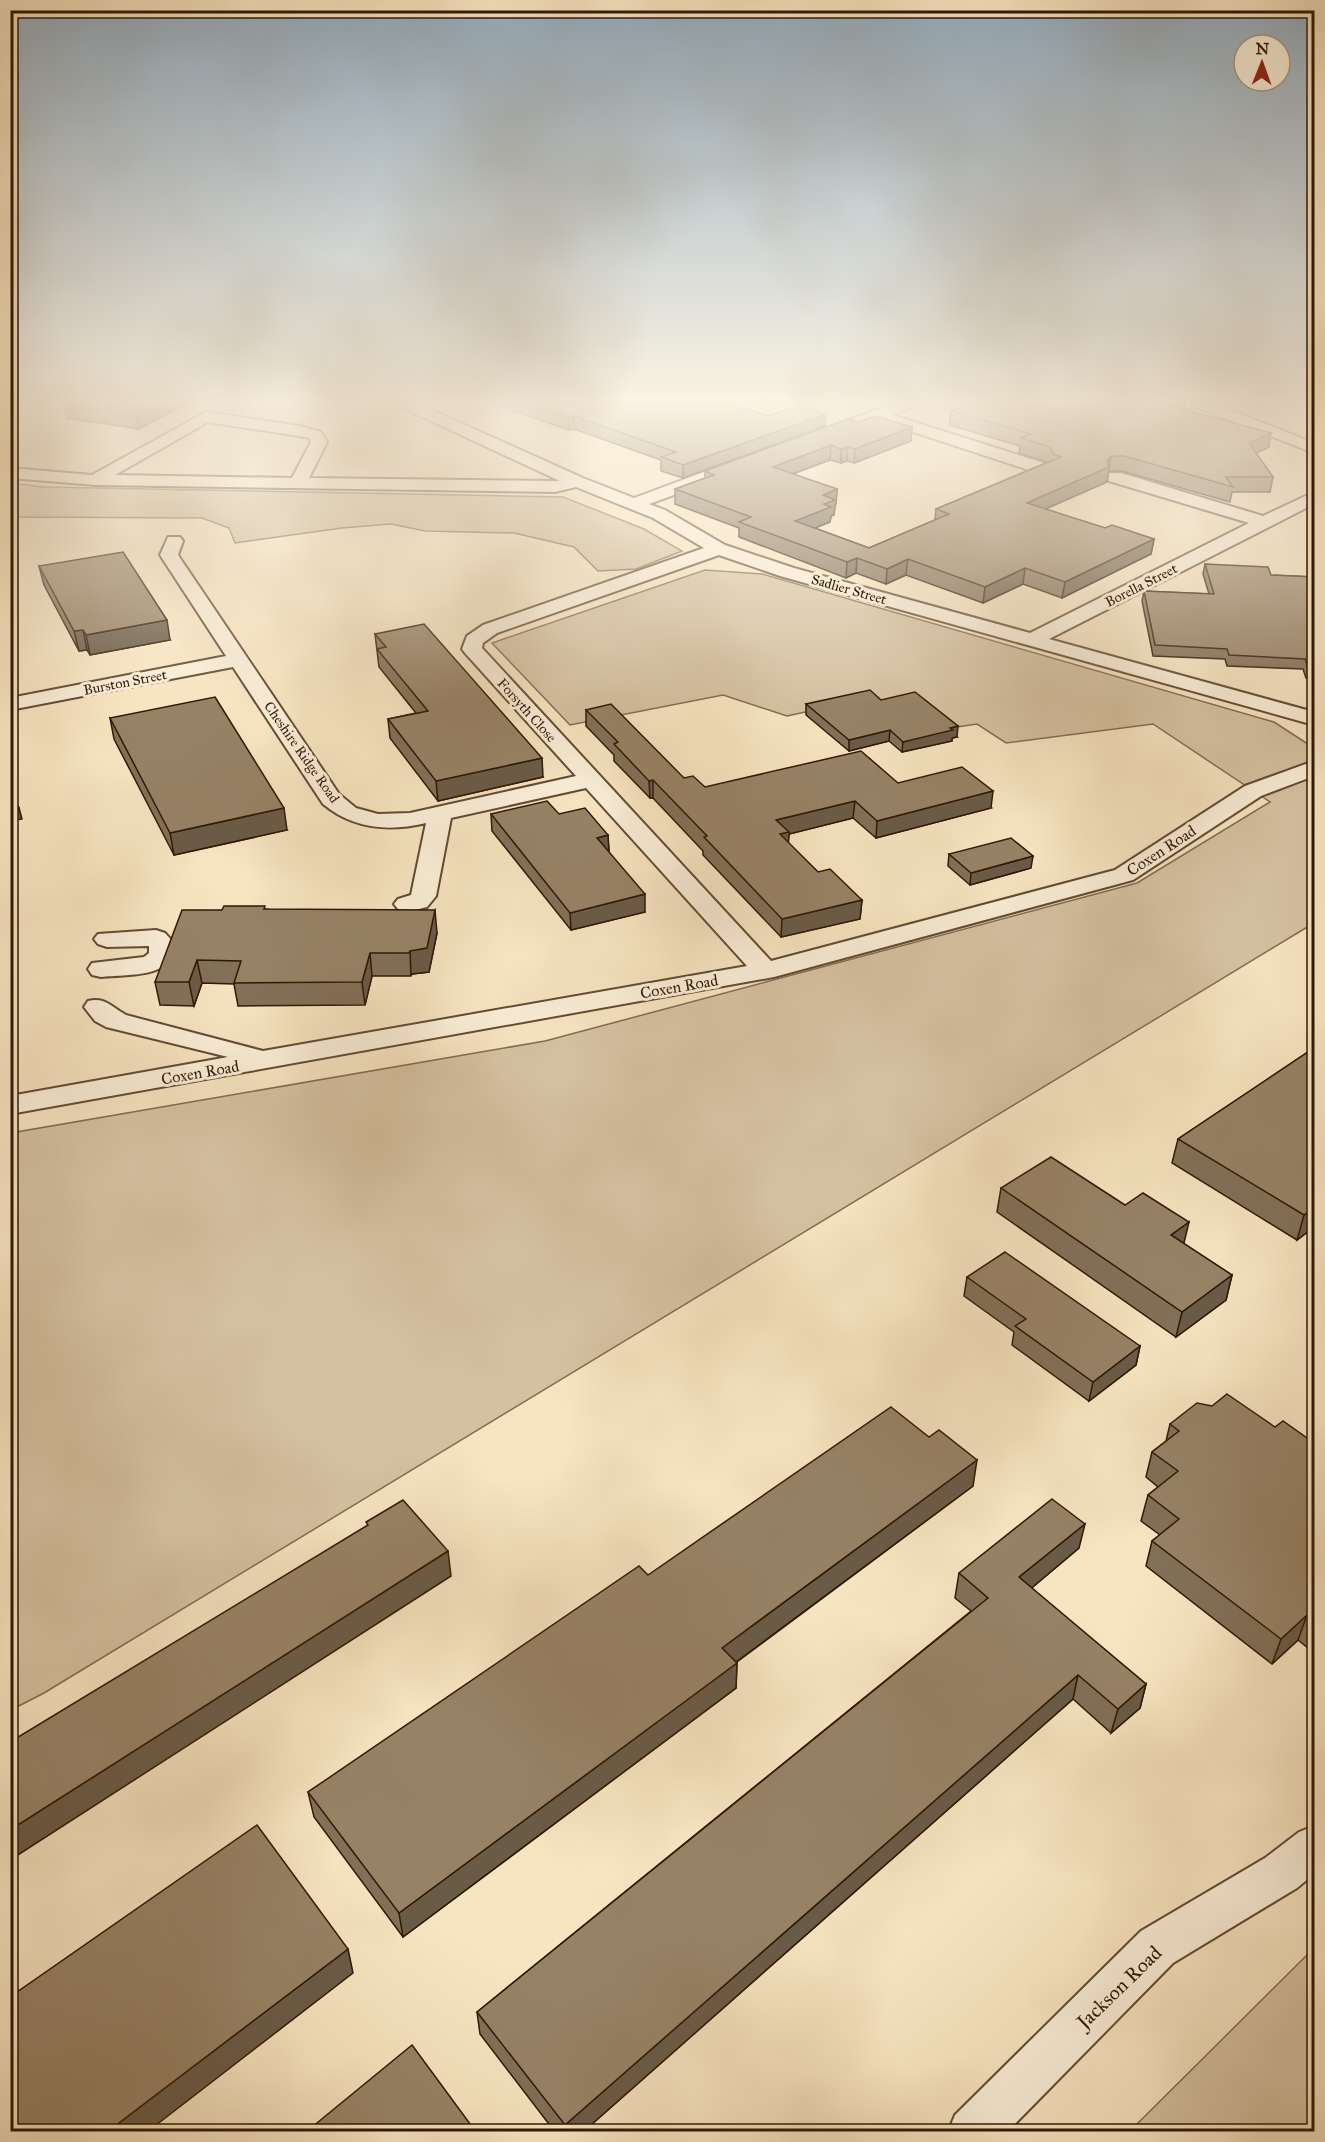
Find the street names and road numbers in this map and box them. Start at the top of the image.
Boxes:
street label: Borella Street [1102,560,1180,611]
street label: Sadlier Street [809,571,888,608]
street label: Burston Street [82,666,168,699]
street label: Forsyth Close [494,675,560,746]
street label: Cheshire Ridge Road [260,698,343,806]
street label: Coxen Road [1123,821,1199,880]
street label: Coxen Road [639,970,720,1003]
street label: Coxen Road [160,1056,241,1089]
street label: Jackson Road [1070,1940,1167,2036]

